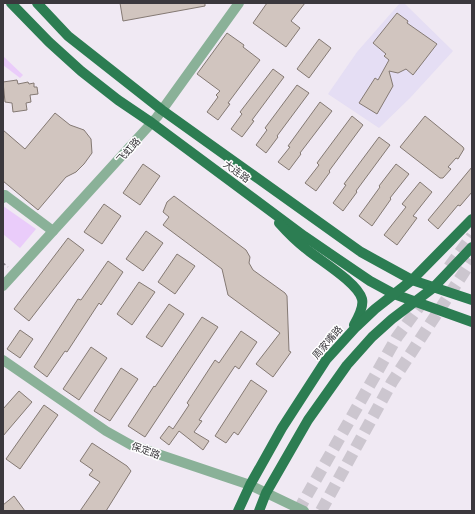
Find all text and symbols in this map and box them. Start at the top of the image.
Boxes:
street label: 飞虹路 [114,135,144,167]
street label: 大连路 [220,157,253,186]
street label: 周家嘴路 [309,323,346,362]
street label: 保定路 [129,439,162,463]

